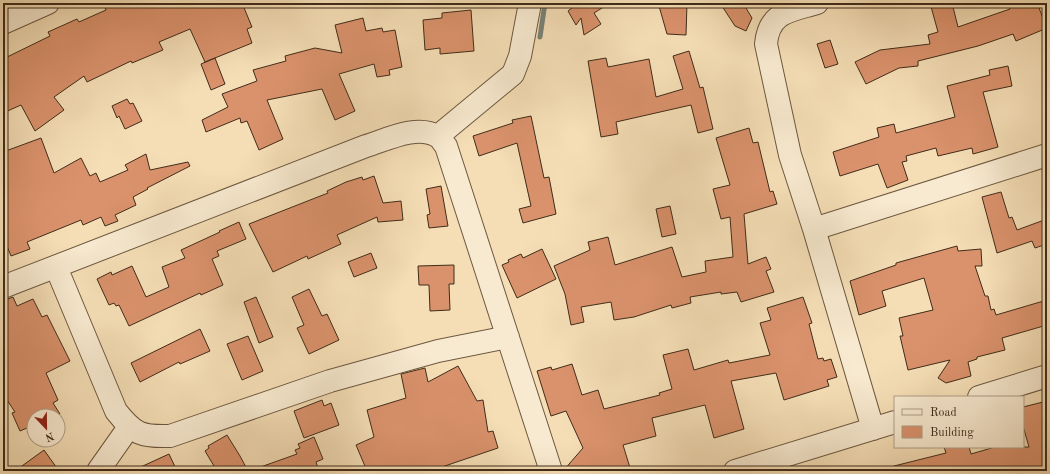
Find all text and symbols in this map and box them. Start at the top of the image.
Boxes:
legend [894,396,1024,448]
text: Road [930,407,957,419]
north arrow [26,408,66,448]
text: Building [930,427,974,439]
text: N [43,429,55,443]

